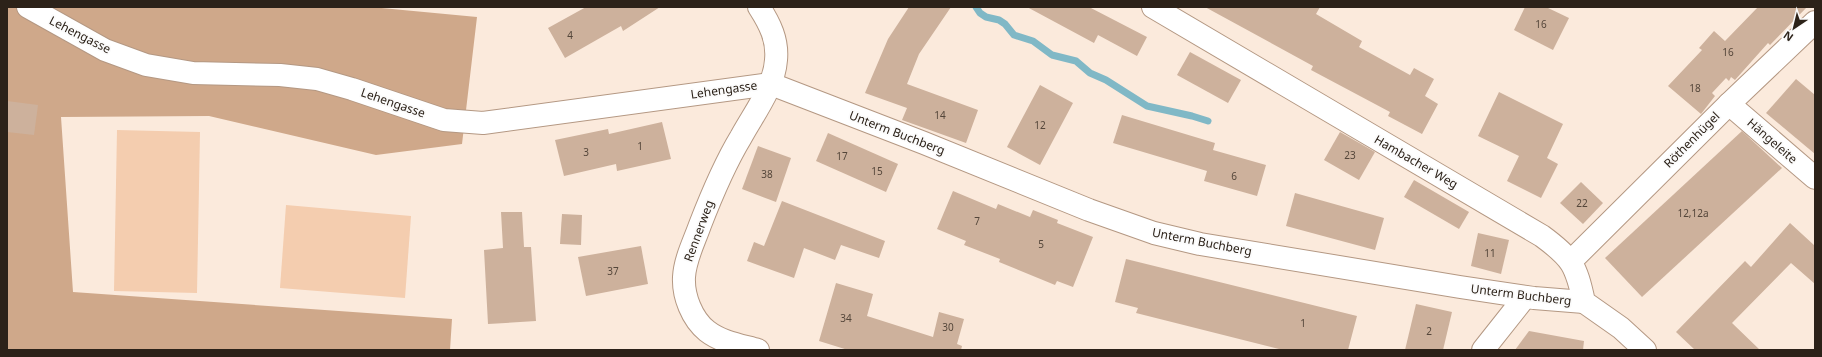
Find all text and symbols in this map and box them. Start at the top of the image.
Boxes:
north arrow [1774,8,1814,48]
street label: Lehengasse [46,12,114,57]
house number: 16 [1535,17,1547,31]
house number: 4 [567,28,573,42]
text: N [1780,28,1796,45]
house number: 16 [1722,45,1734,59]
street label: Lehengasse [690,76,759,103]
house number: 18 [1689,81,1701,95]
street label: Lehengasse [359,84,428,122]
street label: Unterm Buchberg [847,106,948,159]
house number: 14 [934,108,946,122]
street label: Röthenhügel [1660,108,1723,171]
street label: Hängeleite [1744,114,1801,167]
house number: 12 [1034,118,1046,132]
street label: Hambacher Weg [1371,131,1461,192]
house number: 1 [637,139,643,153]
house number: 3 [583,145,589,159]
house number: 23 [1344,148,1356,162]
house number: 17 [836,149,848,163]
house number: 15 [871,164,883,178]
house number: 38 [761,167,773,181]
house number: 6 [1231,169,1237,183]
house number: 22 [1576,196,1588,210]
street label: Rennerweg [680,198,718,264]
house number: 12,12a [1677,206,1709,220]
house number: 7 [974,214,980,228]
street label: Unterm Buchberg [1151,223,1253,260]
house number: 5 [1038,237,1044,251]
house number: 11 [1484,246,1496,260]
house number: 37 [607,264,619,278]
street label: Unterm Buchberg [1470,280,1572,309]
house number: 34 [840,311,852,325]
house number: 1 [1300,316,1306,330]
house number: 30 [942,320,954,334]
house number: 2 [1426,324,1432,338]

